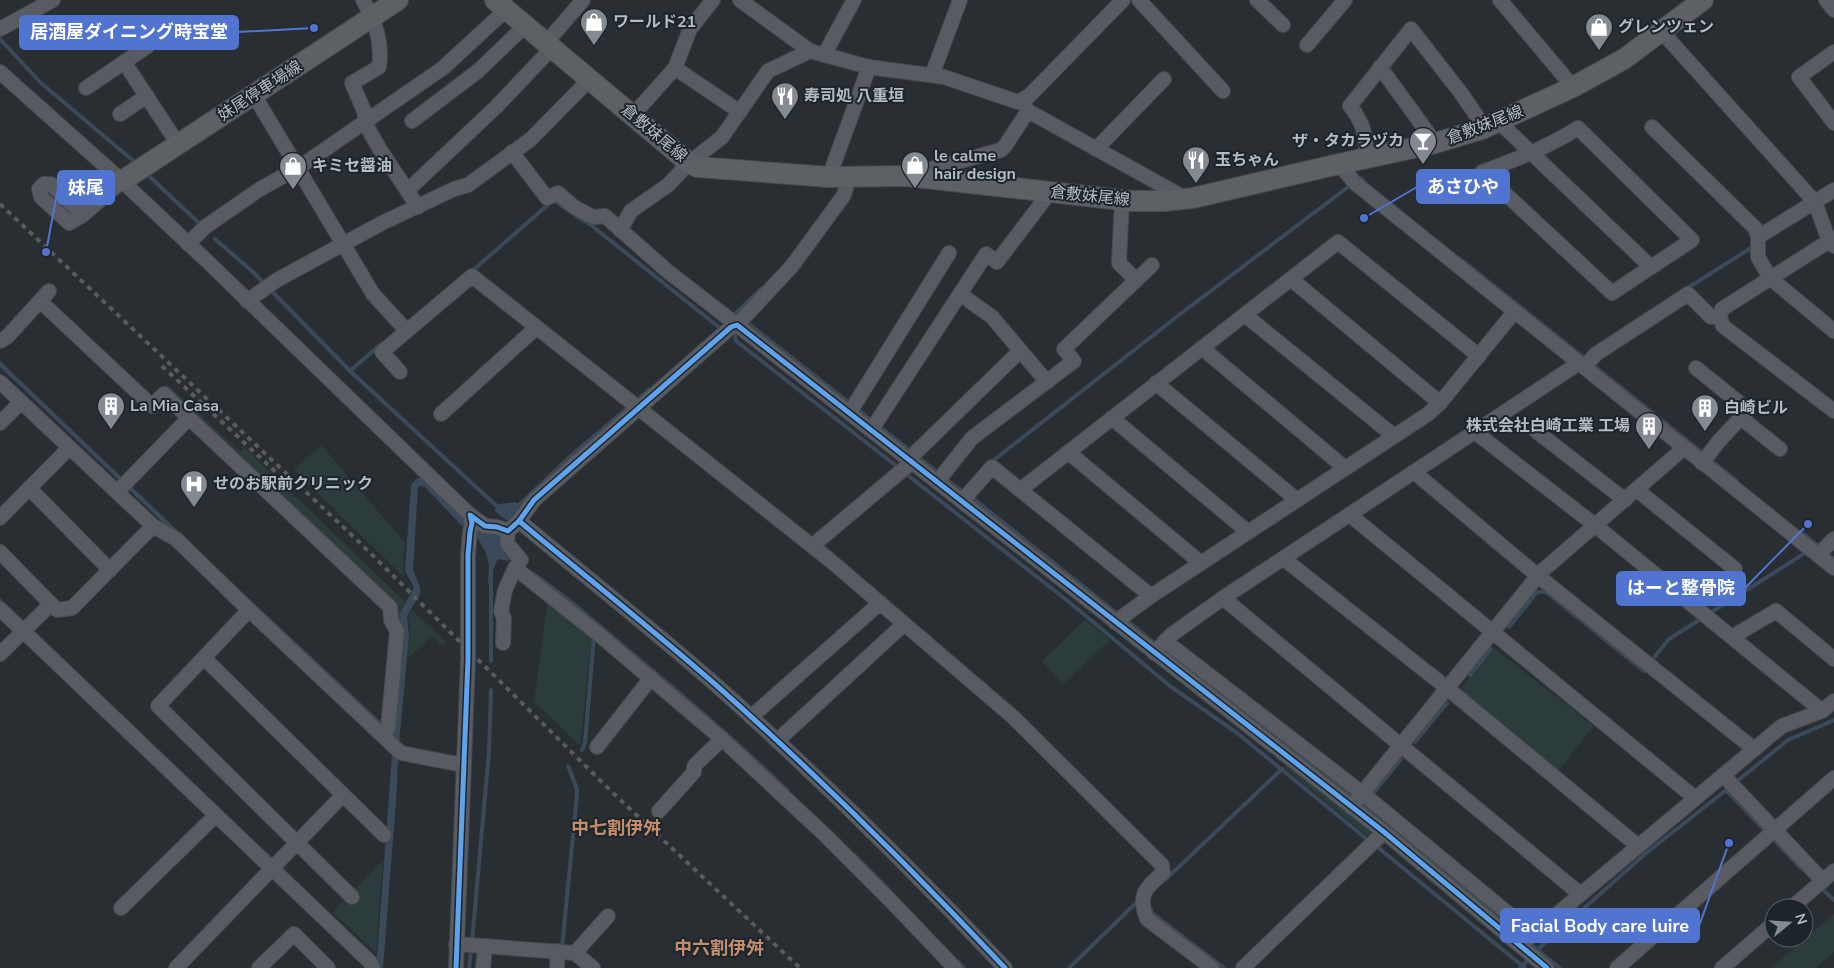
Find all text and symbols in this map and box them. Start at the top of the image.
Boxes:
shop icon: ワールド21 [579,7,609,46]
place label: ワールド21 [613,11,696,33]
shop icon: グレンツェン [1584,12,1614,51]
callout: 居酒屋ダイニング時宝堂 [20,16,238,49]
place label: グレンツェン [1618,16,1714,38]
text: 居酒屋ダイニング時宝堂 [30,20,228,44]
street label: 妹尾停車場線 [214,56,306,126]
restaurant icon: 寿司処 八重垣 [770,81,800,120]
place label: 寿司処 八重垣 [804,85,904,107]
street label: 倉敷妹尾線 [616,99,692,167]
street label: 倉敷妹尾線 [1444,100,1526,150]
bar icon: ザ・タカラヅカ [1408,126,1438,165]
place label: ザ・タカラヅカ [1292,130,1404,152]
place label: le calme hair design [934,145,1016,185]
restaurant icon: 玉ちゃん [1181,145,1211,184]
place label: 玉ちゃん [1215,149,1279,171]
shop icon: le calme hair design [900,150,930,189]
shop icon: キミセ醤油 [278,151,308,190]
place label: キミセ醤油 [312,155,392,177]
callout: あさひや [1417,170,1509,203]
callout: 妹尾 [58,171,114,204]
text: あさひや [1427,175,1499,199]
text: 妹尾 [68,176,104,200]
street label: 倉敷妹尾線 [1049,181,1131,211]
building icon: La Mia Casa [96,391,126,430]
building icon: 白崎ビル [1690,393,1720,432]
place label: La Mia Casa [130,395,219,417]
place label: 白崎ビル [1724,397,1788,419]
building icon: 株式会社白崎工業 工場 [1634,411,1664,450]
place label: 株式会社白崎工業 工場 [1466,415,1630,437]
hospital icon: せのお駅前クリニック [179,469,209,508]
place label: せのお駅前クリニック [213,473,373,495]
callout: はーと整骨院 [1617,572,1745,605]
text: はーと整骨院 [1627,576,1735,600]
district label: 中七割伊舛 [571,816,661,840]
north arrow [1764,898,1814,948]
callout: Facial Body care luire [1501,909,1699,942]
text: N [1790,911,1812,927]
text: Facial Body care luire [1511,914,1689,938]
district label: 中六割伊舛 [674,936,764,960]

